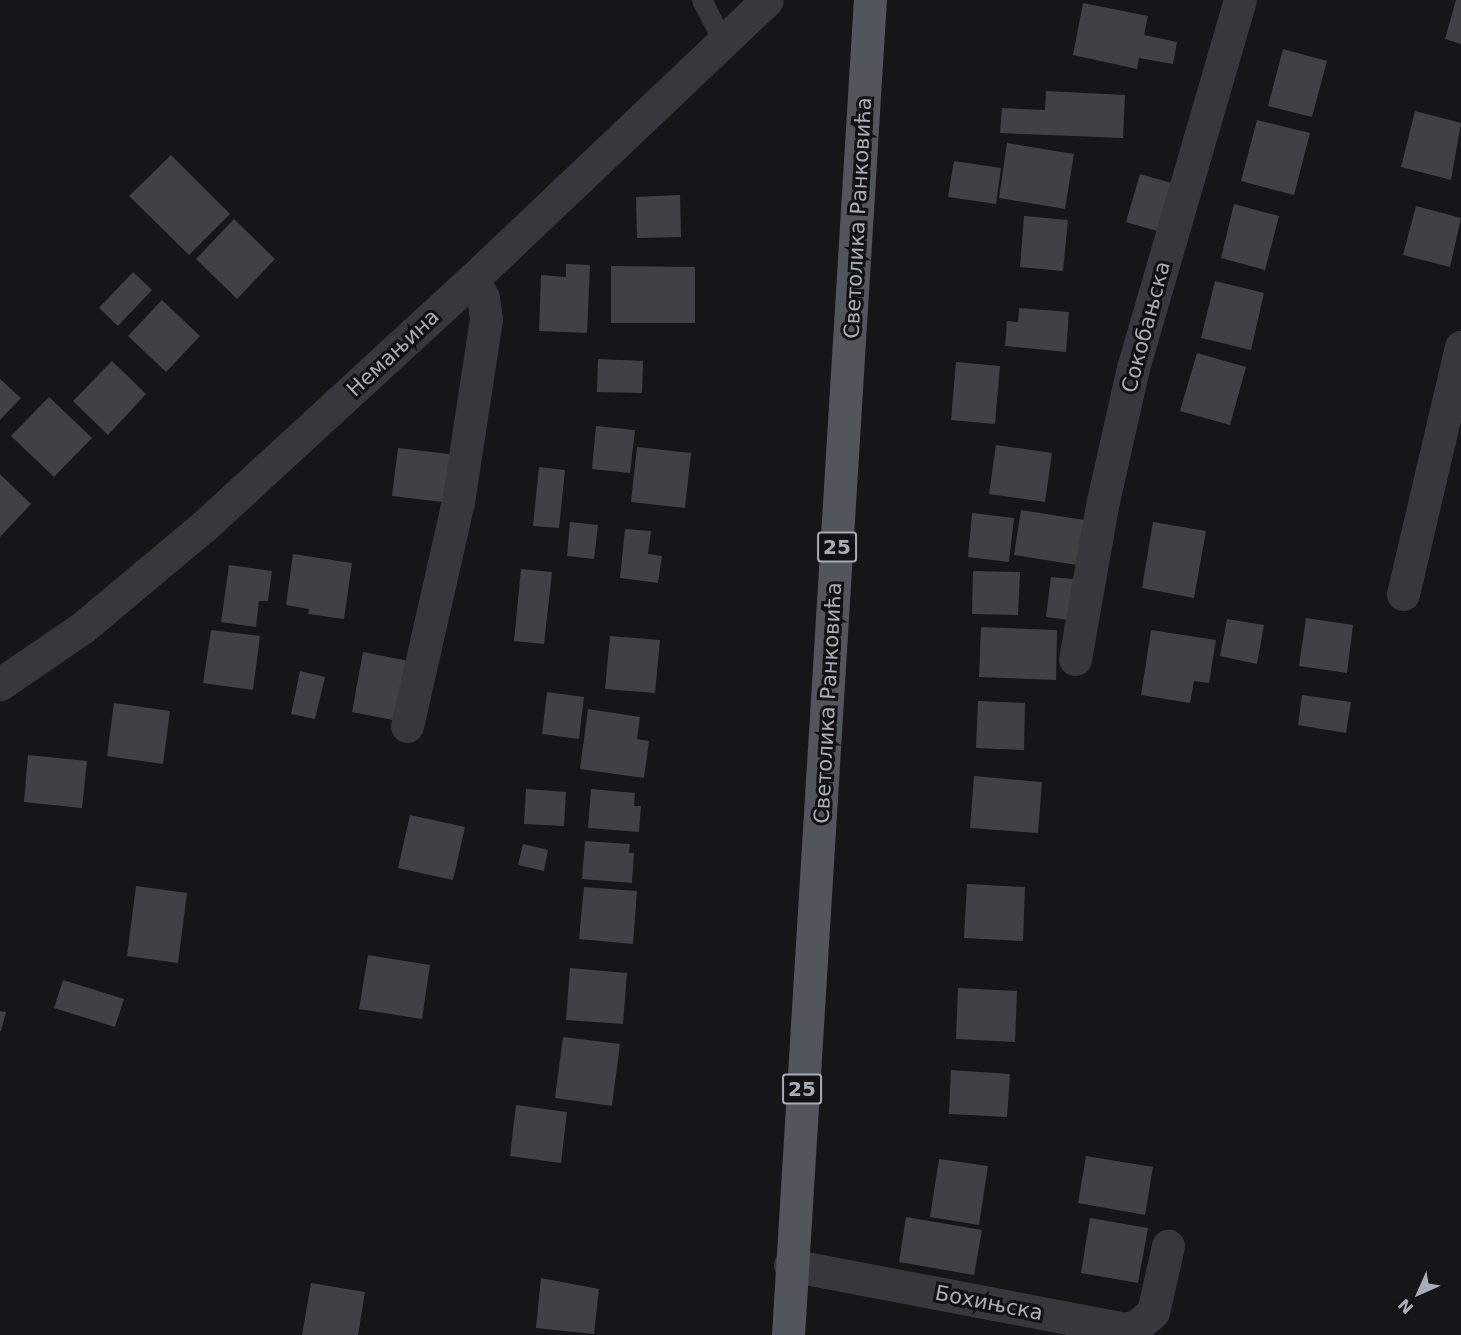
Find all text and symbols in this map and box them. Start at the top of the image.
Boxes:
street label: Светолика Ранковића [839,97,877,339]
street label: Сокобањска [1116,259,1176,395]
street label: Немањина [342,304,444,402]
road number: 25 [816,530,858,564]
street label: Светолика Ранковића [809,582,847,824]
road number: 25 [781,1072,823,1106]
north arrow [1389,1263,1449,1323]
street label: Бохињска [933,1280,1045,1326]
text: N [1394,1295,1417,1318]

